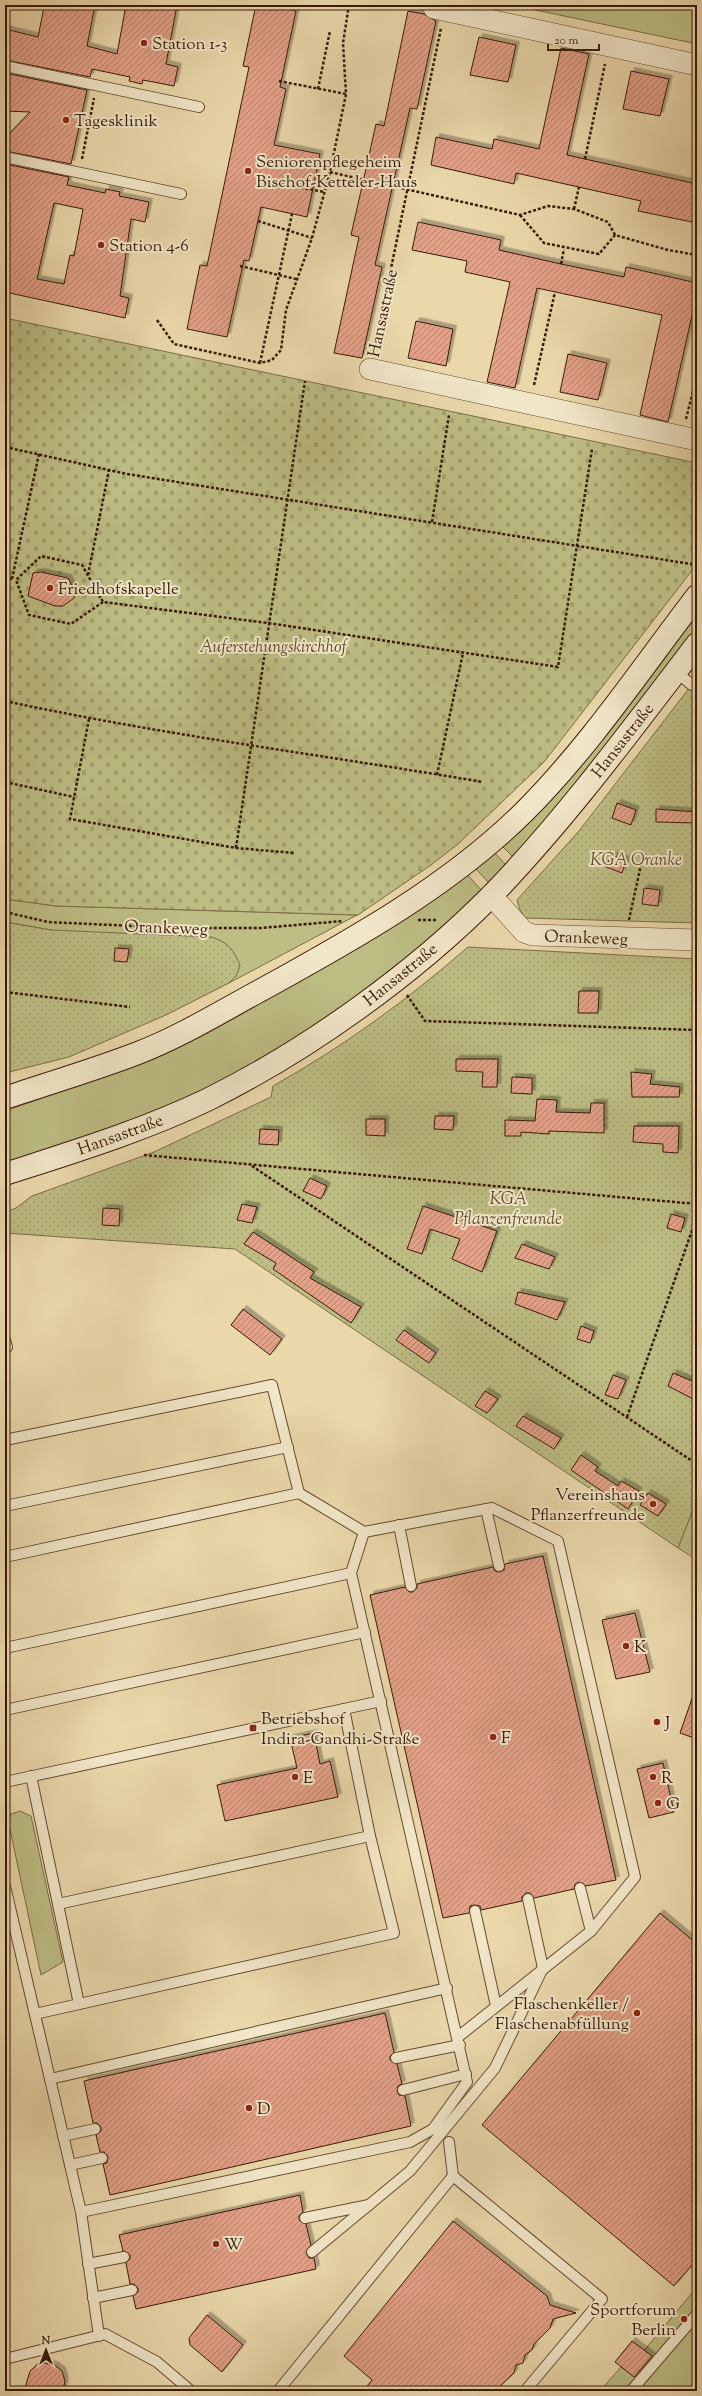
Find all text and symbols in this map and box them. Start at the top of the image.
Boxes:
scale bar [548,26,599,52]
text: 20 m [554,32,579,50]
place label: Station 1-3 [152,33,228,57]
marker: Station 1-3 [139,38,149,48]
place label: Tagesklinik [74,110,158,134]
marker: Tagesklinik [61,115,71,125]
place label: Seniorenpflegeheim Bischof-Ketteler-Haus [256,151,418,195]
marker: Seniorenpflegeheim Bischof-Ketteler-Haus [243,166,253,176]
place label: Station 4-6 [109,235,189,259]
marker: Station 4-6 [96,240,106,250]
street label: Hansastraße [363,267,405,360]
place label: Friedhofskapelle [58,578,179,602]
marker: Friedhofskapelle [45,583,55,593]
park label: Auferstehungskirchhof [199,636,348,660]
street label: Hansastraße [587,699,661,784]
park label: KGA Oranke [590,849,682,873]
street label: Orankeweg [124,916,208,942]
street label: Orankeweg [544,926,628,952]
street label: Hansastraße [359,938,444,1013]
street label: Hansastraße [75,1109,167,1162]
park label: KGA Pflanzenfreunde [454,1188,562,1232]
place label: Vereinshaus Pflanzerfreunde [531,1484,645,1528]
marker: Vereinshaus Pflanzerfreunde [648,1499,658,1509]
place label: K [634,1636,646,1660]
marker: K [621,1641,631,1651]
place label: Betriebshof Indira-Gandhi-Straße [261,1708,419,1752]
place label: J [664,1712,670,1736]
marker: J [652,1717,662,1727]
marker: Betriebshof Indira-Gandhi-Straße [248,1723,258,1733]
place label: F [501,1727,511,1751]
marker: F [488,1732,498,1742]
place label: E [303,1767,313,1791]
place label: R [661,1767,674,1791]
marker: E [290,1772,300,1782]
marker: R [648,1772,658,1782]
place label: G [666,1793,680,1817]
marker: G [653,1798,663,1808]
place label: Flaschenkeller / Flaschenabfüllung [495,1993,629,2037]
marker: Flaschenkeller / Flaschenabfüllung [632,2008,642,2018]
place label: D [257,2098,270,2122]
marker: D [244,2103,254,2113]
place label: W [224,2234,243,2258]
marker: W [211,2239,221,2249]
place label: Sportforum Berlin [590,2299,676,2343]
marker: Sportforum Berlin [679,2314,689,2324]
north arrow [26,2330,66,2370]
text: N [41,2333,51,2349]

